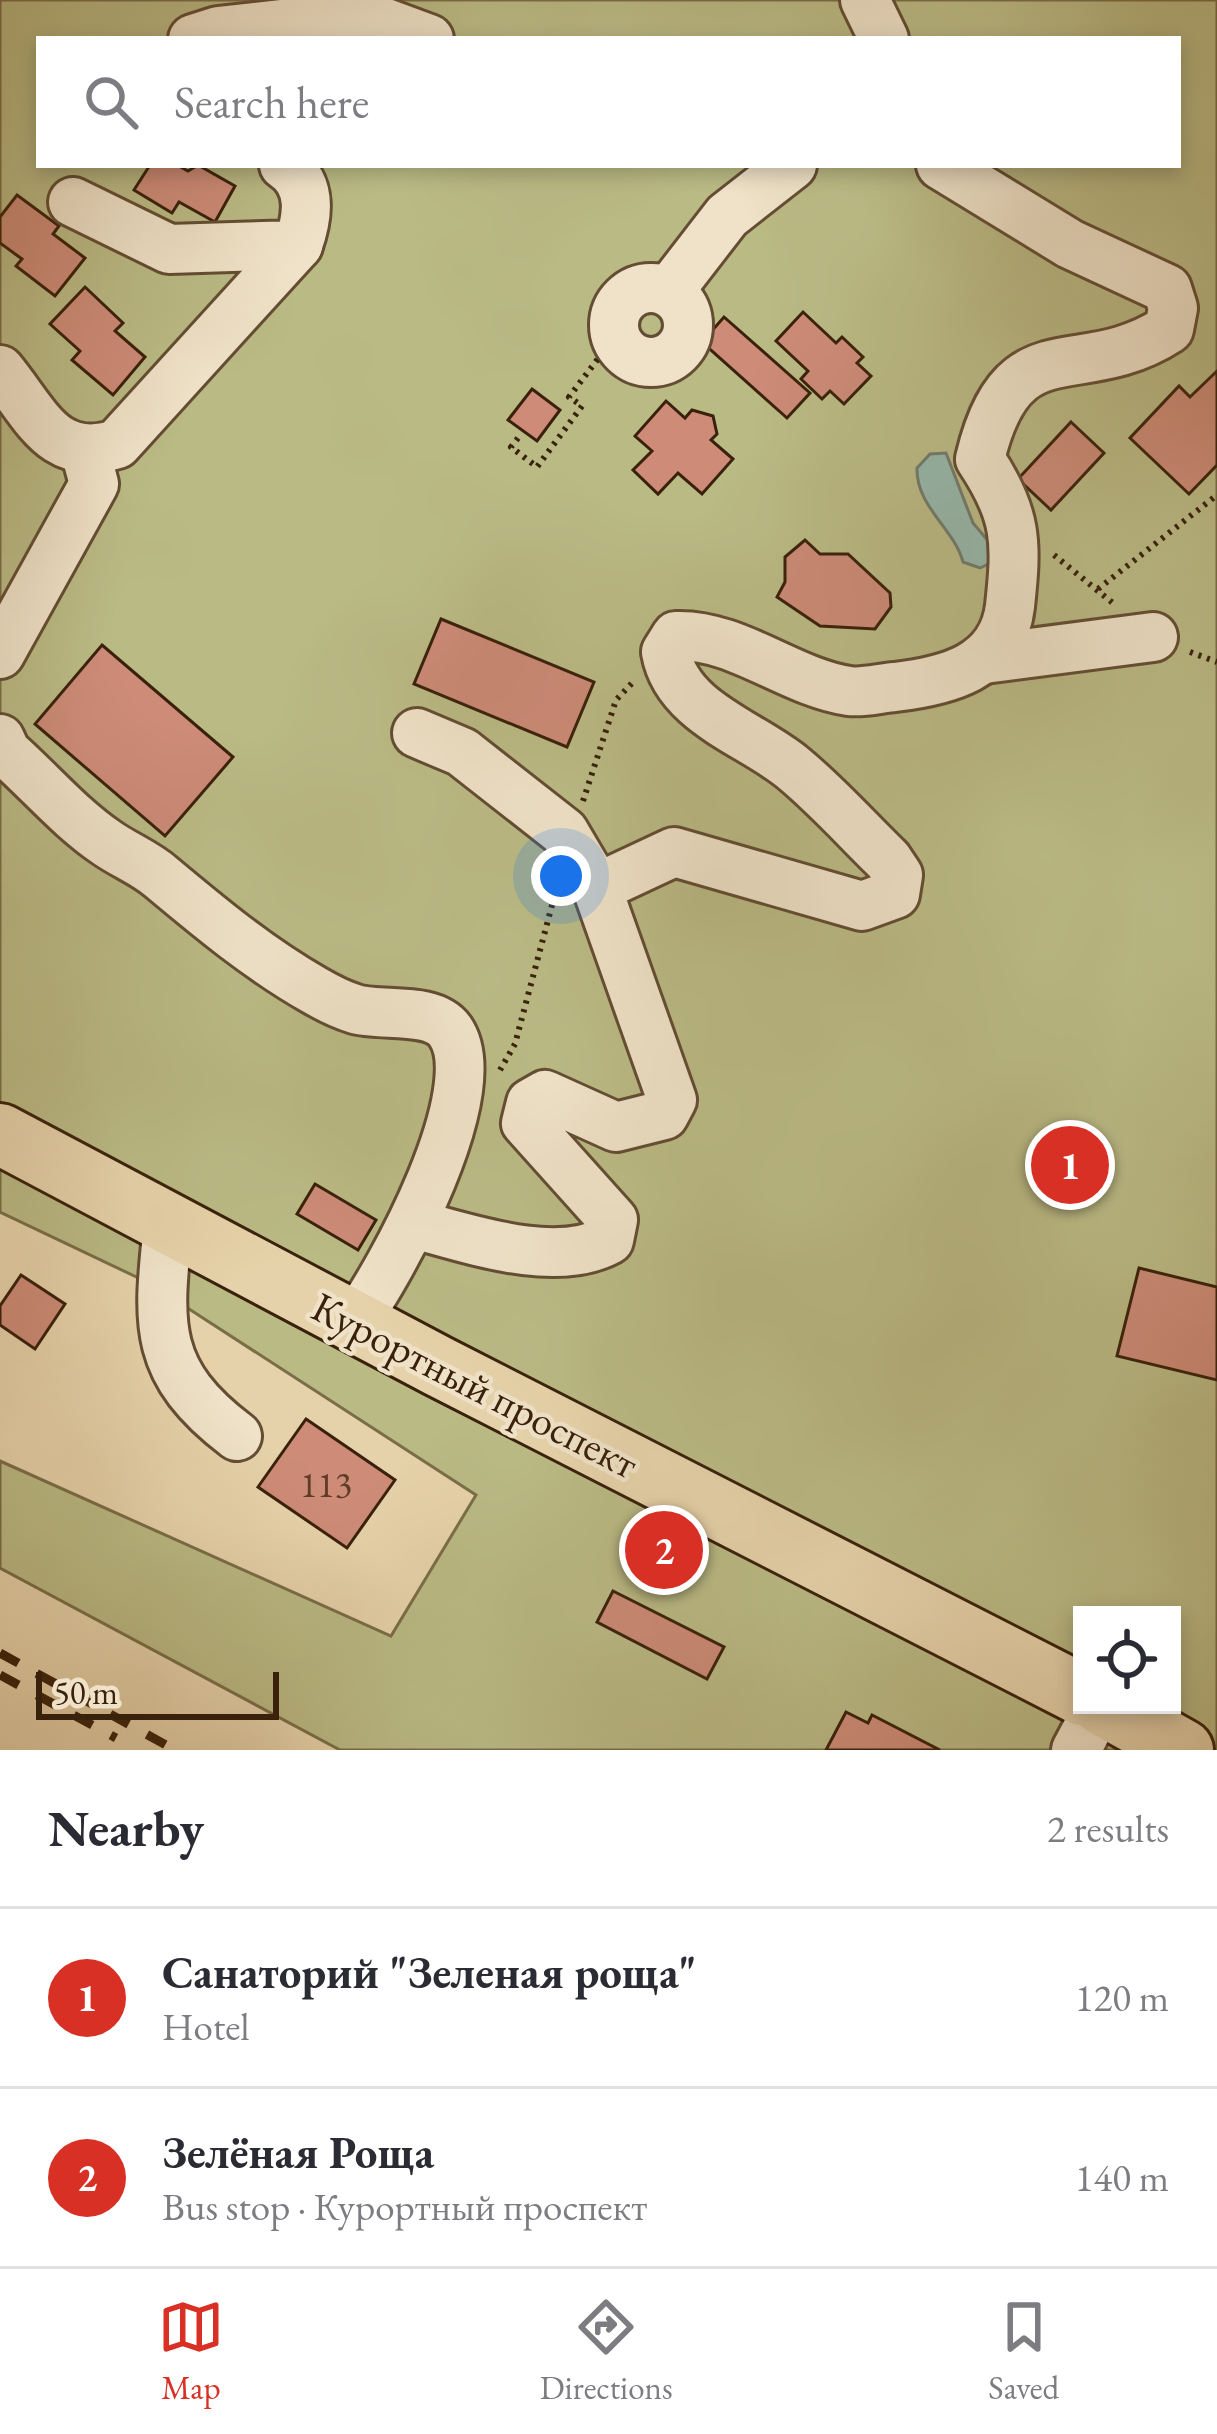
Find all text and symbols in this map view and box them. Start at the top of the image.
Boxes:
search box [36,36,1181,168]
icon: search [78,69,144,135]
text: Search here [174,73,369,131]
your location [531,846,591,906]
pin: 1 [1031,1120,1109,1210]
street label: Курортный проспект [302,1279,648,1491]
house number: 113 [300,1461,352,1508]
pin: 2 [625,1505,703,1595]
map controls [1073,1606,1181,1714]
button: locate [1073,1606,1181,1714]
scale bar [36,1666,279,1719]
text: 50 m [54,1671,118,1714]
text: Nearby [48,1795,204,1861]
text: 2 results [1047,1803,1169,1854]
text: Санаторий "Зеленая роща" [162,1943,697,2001]
text: 1 [77,1972,97,2023]
text: 120 m [1075,1972,1169,2023]
text: Hotel [162,2001,250,2052]
text: Зелёная Роща [162,2123,434,2181]
text: 2 [77,2152,97,2203]
text: 140 m [1075,2152,1169,2203]
text: Bus stop · Курортный проспект [162,2181,647,2232]
tab: Map [158,2294,224,2409]
tab: Directions [540,2294,673,2409]
tab: Saved [988,2294,1059,2409]

